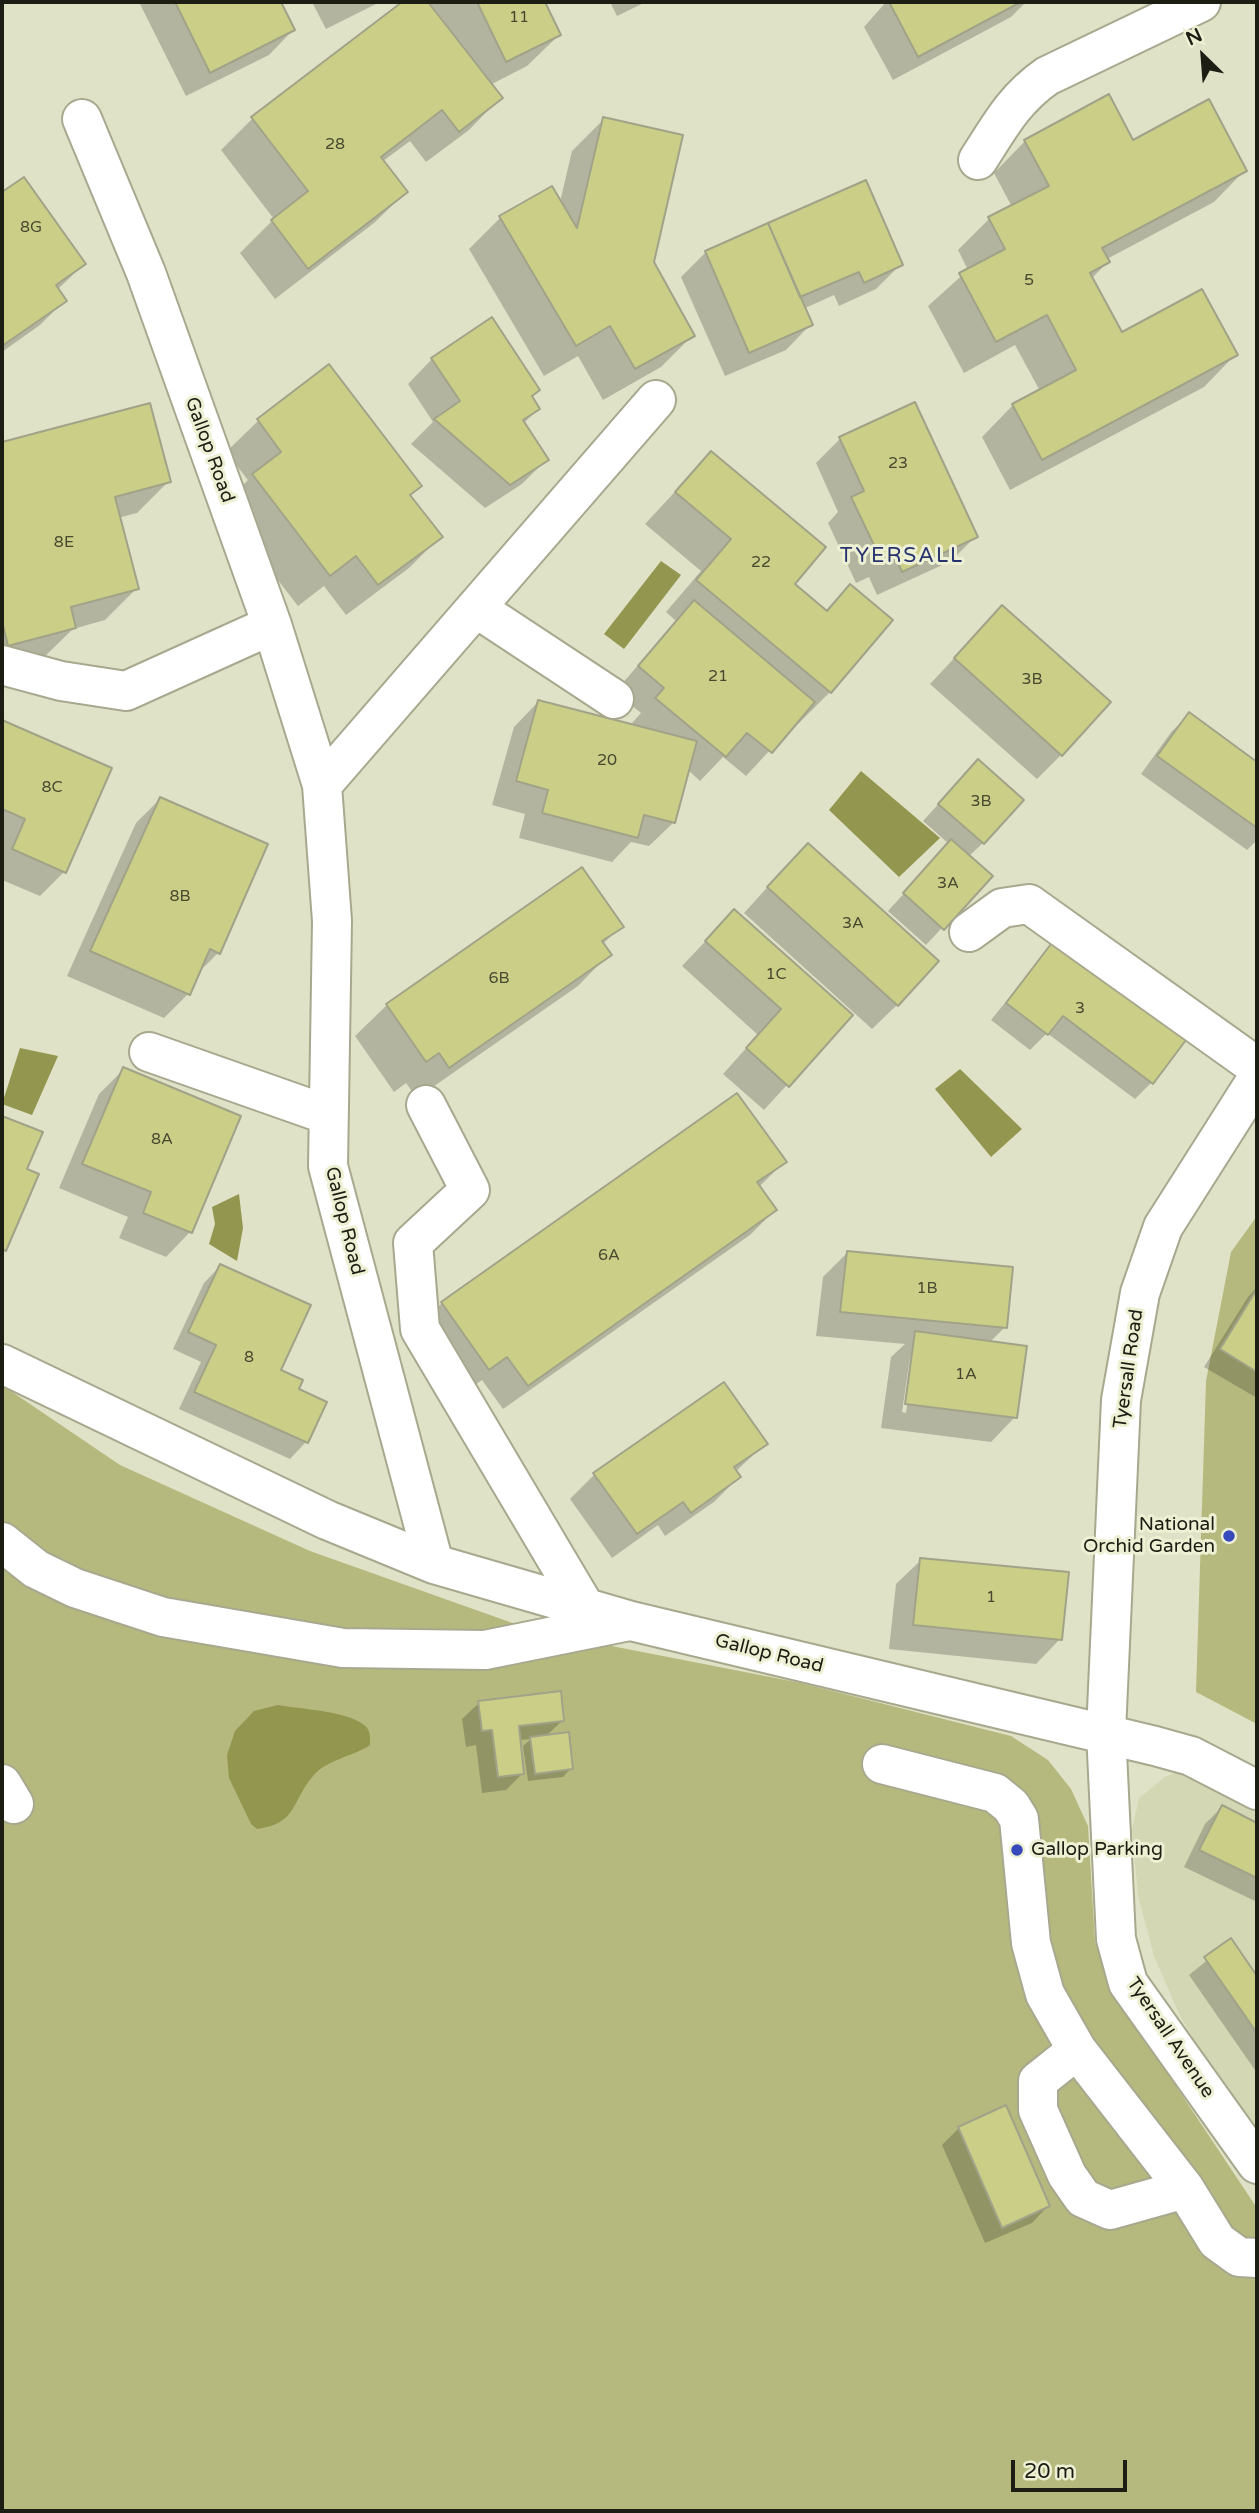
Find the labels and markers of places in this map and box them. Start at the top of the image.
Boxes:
place label: National Orchid Garden [1083,1514,1215,1558]
marker: National Orchid Garden [1221,1528,1237,1544]
place label: Gallop Parking [1031,1839,1163,1861]
marker: Gallop Parking [1009,1842,1025,1858]

